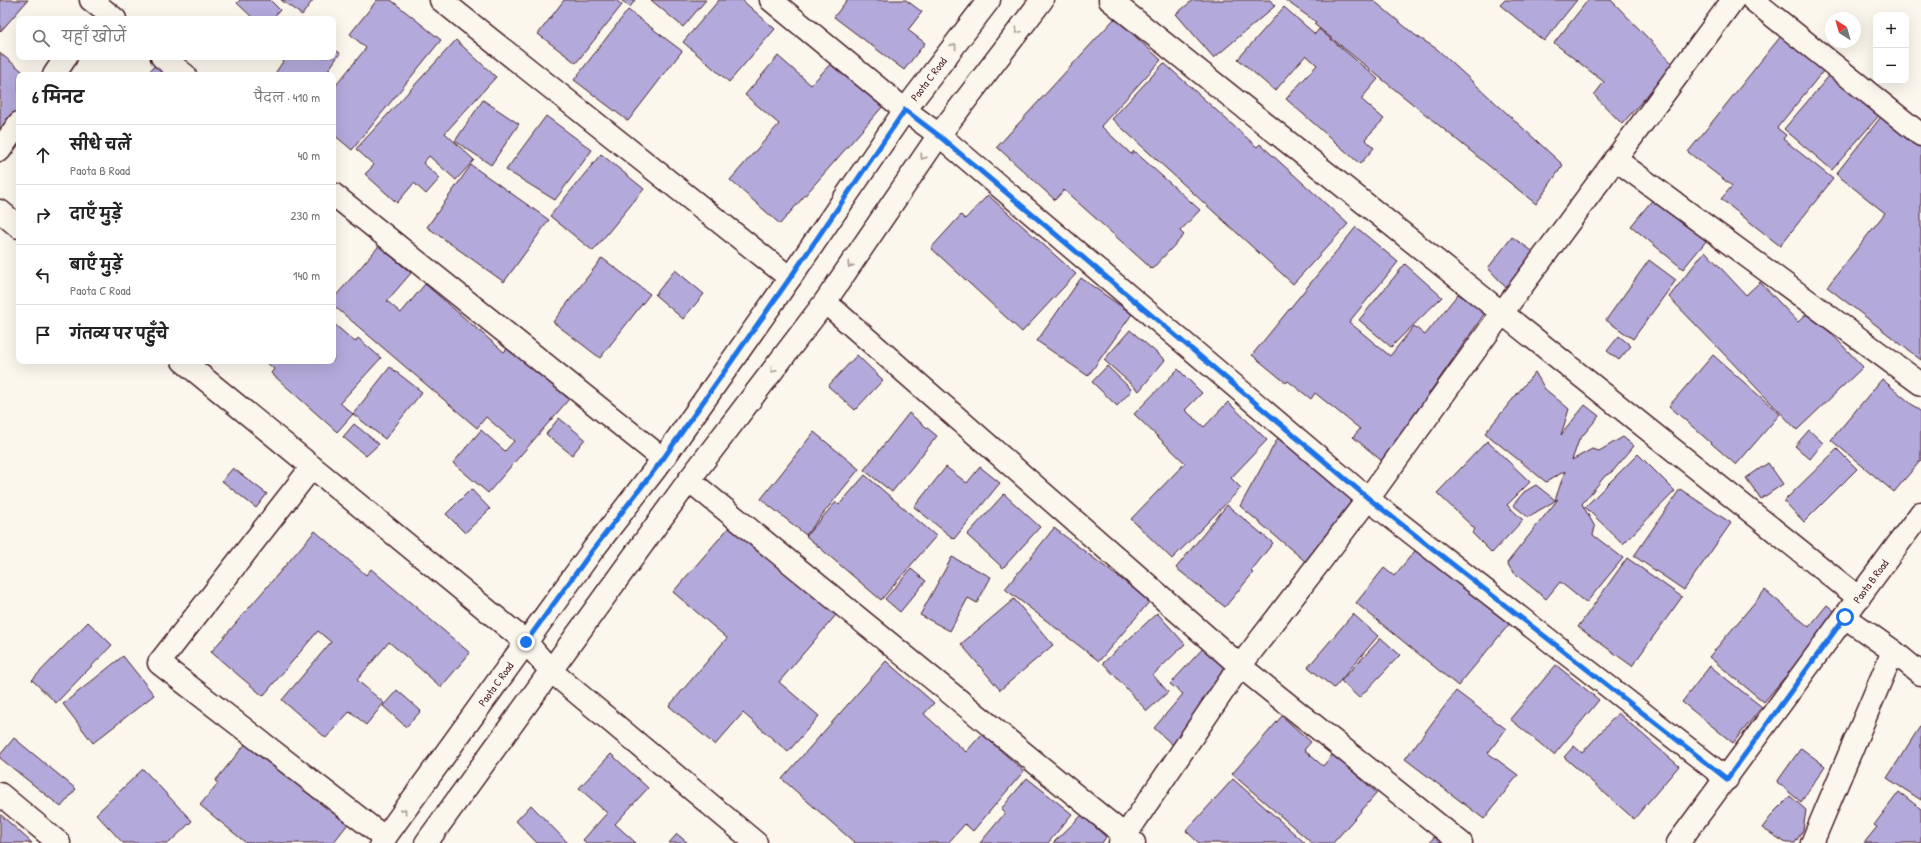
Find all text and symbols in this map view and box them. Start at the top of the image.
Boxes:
north arrow [1825,12,1861,48]
map controls [1873,12,1909,84]
button: + [1873,12,1909,48]
search box [16,16,336,60]
text: यहाँ खोजें [62,26,126,47]
icon: search [30,27,52,49]
one-way arrow [1015,27,1023,34]
one-way arrow [949,44,956,51]
button: − [1873,48,1909,84]
street label: Paota C Road [907,54,950,104]
text: 6 मिनट [32,85,84,108]
text: पैदल · 410 m [254,88,320,106]
text: सीधे चलें [70,134,131,155]
icon: ahead [32,144,54,166]
text: 40 m [297,146,320,164]
one-way arrow [920,153,928,160]
text: Paota B Road [70,161,130,179]
text: दाएँ मुड़ें [70,203,122,224]
icon: right [32,204,54,226]
text: 230 m [290,206,320,224]
text: बाएँ मुड़ें [70,254,122,275]
one-way arrow [847,261,855,268]
icon: left [32,264,54,286]
text: 140 m [293,266,320,284]
text: Paota C Road [70,281,131,299]
text: गंतव्य पर पहुँचे [70,323,168,344]
icon: arrive [32,324,54,346]
one-way arrow [771,365,778,372]
street label: Paota B Road [1850,556,1892,606]
route start [1836,608,1854,626]
route end [517,633,535,651]
street label: Paota C Road [475,659,517,709]
one-way arrow [399,809,406,816]

